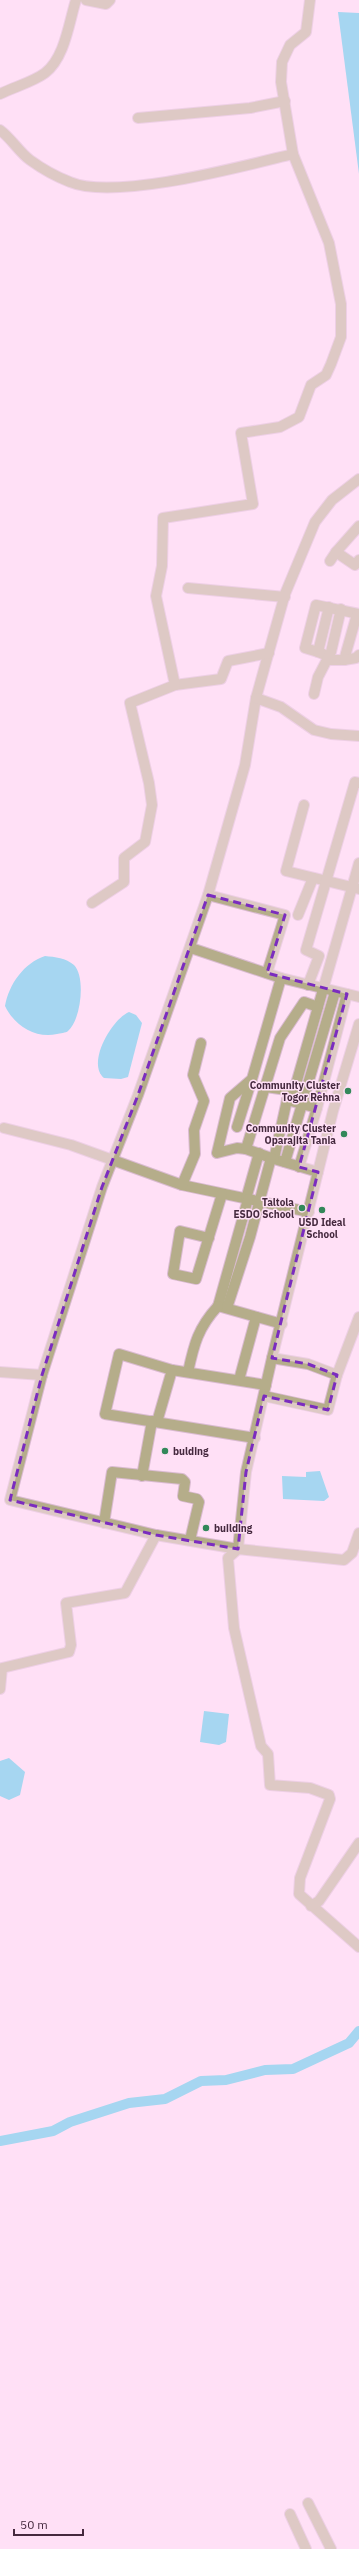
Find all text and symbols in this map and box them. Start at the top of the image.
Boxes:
place label: Community Cluster Togor Rehna [250,1079,340,1104]
marker: Community Cluster Togor Rehna [343,1086,353,1096]
place label: Community Cluster Oparajita Tania [246,1122,336,1147]
marker: Community Cluster Oparajita Tania [339,1129,349,1139]
place label: Taltola ESDO School [234,1196,294,1221]
marker: Taltola ESDO School [297,1203,307,1213]
marker: USD Ideal School [317,1205,327,1215]
place label: USD Ideal School [298,1216,346,1241]
place label: bulding [173,1445,209,1458]
marker: bulding [160,1446,170,1456]
place label: building [214,1522,253,1535]
marker: building [201,1523,211,1533]
scale bar [14,2511,83,2537]
text: 50 m [20,2517,48,2532]

